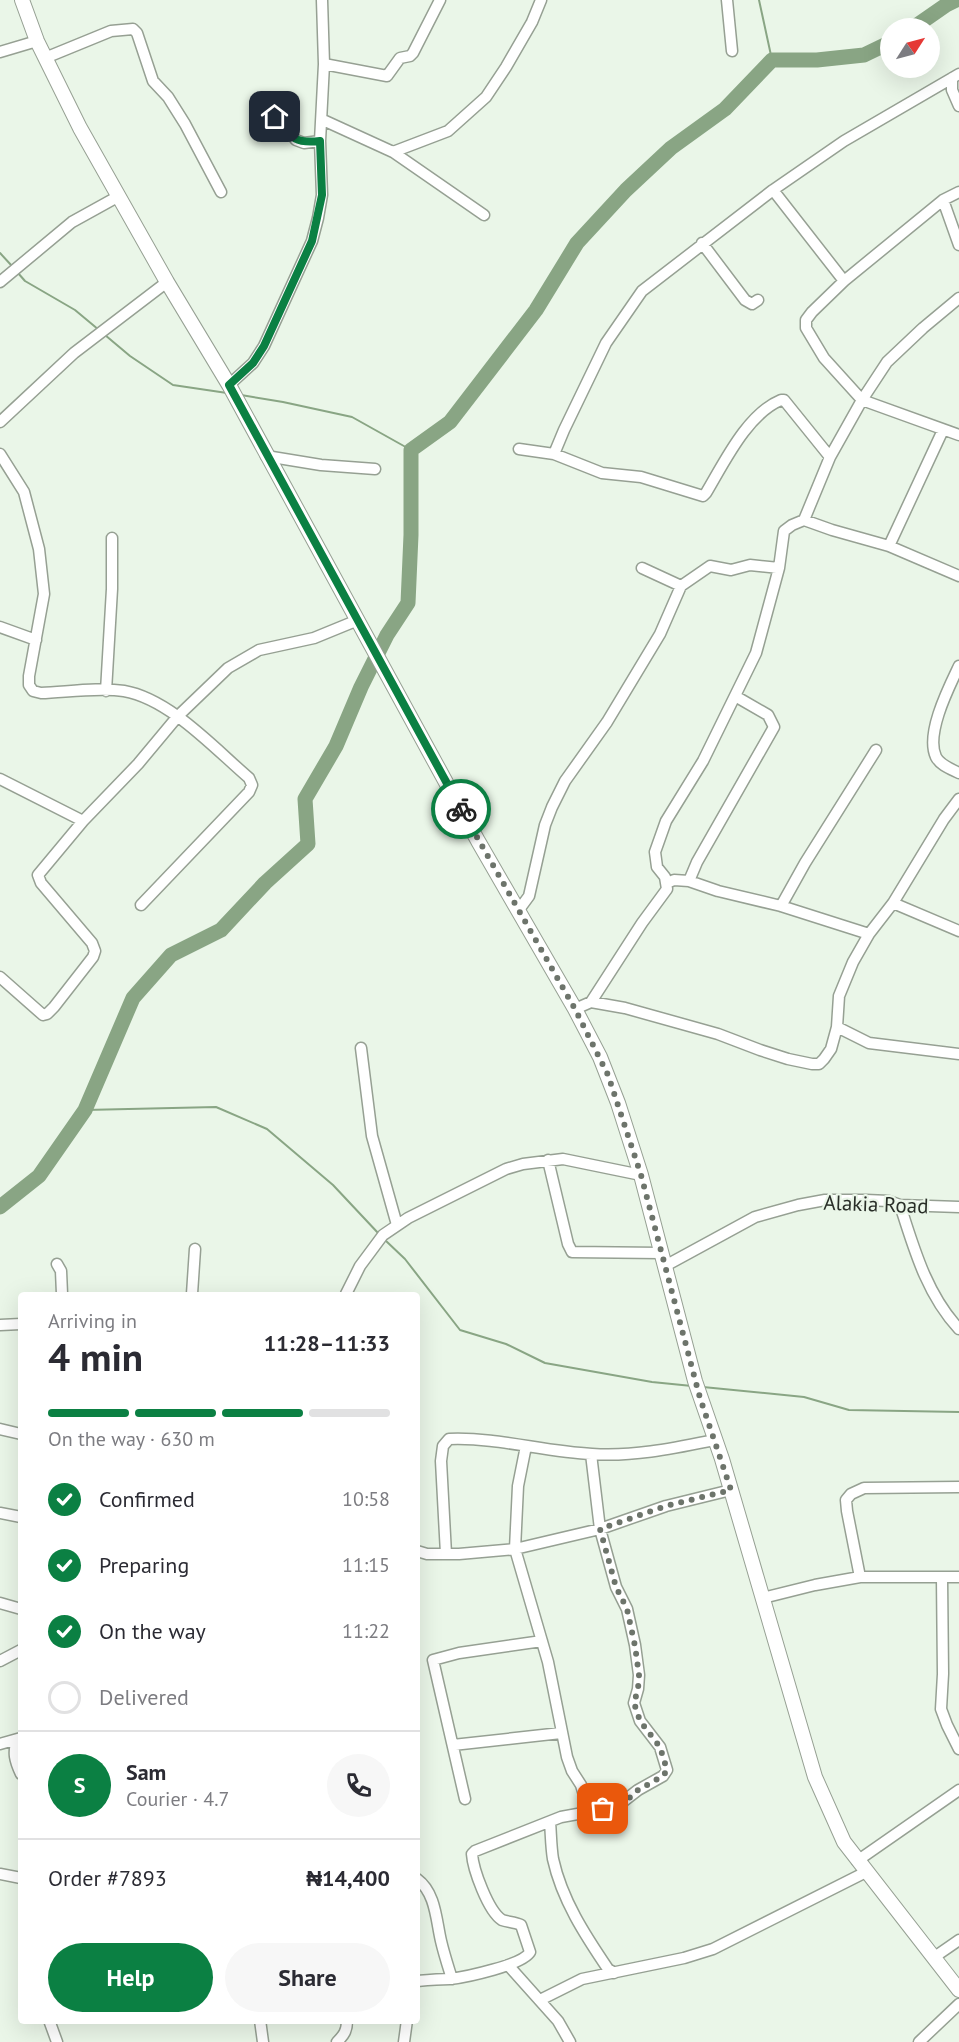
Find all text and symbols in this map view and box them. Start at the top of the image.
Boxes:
north arrow [880,18,940,78]
map controls [880,18,940,78]
pin [249,91,300,142]
icon: home [258,100,291,133]
courier [431,779,491,839]
icon: bike [445,793,478,826]
street label: Alakia Road [823,1189,929,1219]
text: Arriving in [48,1308,137,1334]
text: 11:28–11:33 [264,1329,390,1357]
text: 4 min [48,1331,143,1382]
text: On the way · 630 m [48,1426,215,1452]
icon: check [48,1483,81,1516]
text: Confirmed [99,1485,195,1513]
text: 10:58 [342,1486,390,1512]
icon: check [48,1549,81,1582]
text: Preparing [99,1551,189,1579]
text: 11:15 [342,1552,390,1578]
icon: check [48,1615,81,1648]
text: On the way [99,1617,206,1645]
text: 11:22 [342,1618,390,1644]
text: Delivered [99,1683,189,1711]
button: phone [327,1754,390,1817]
text: Sam [126,1758,166,1786]
text: S [74,1771,85,1799]
pin [577,1783,628,1834]
text: Courier · 4.7 [126,1786,229,1812]
icon: bag [586,1792,619,1825]
text: Order #7893 [48,1864,167,1892]
text: ₦14,400 [306,1864,390,1892]
button: Help [48,1943,213,2012]
button: Share [225,1943,390,2012]

